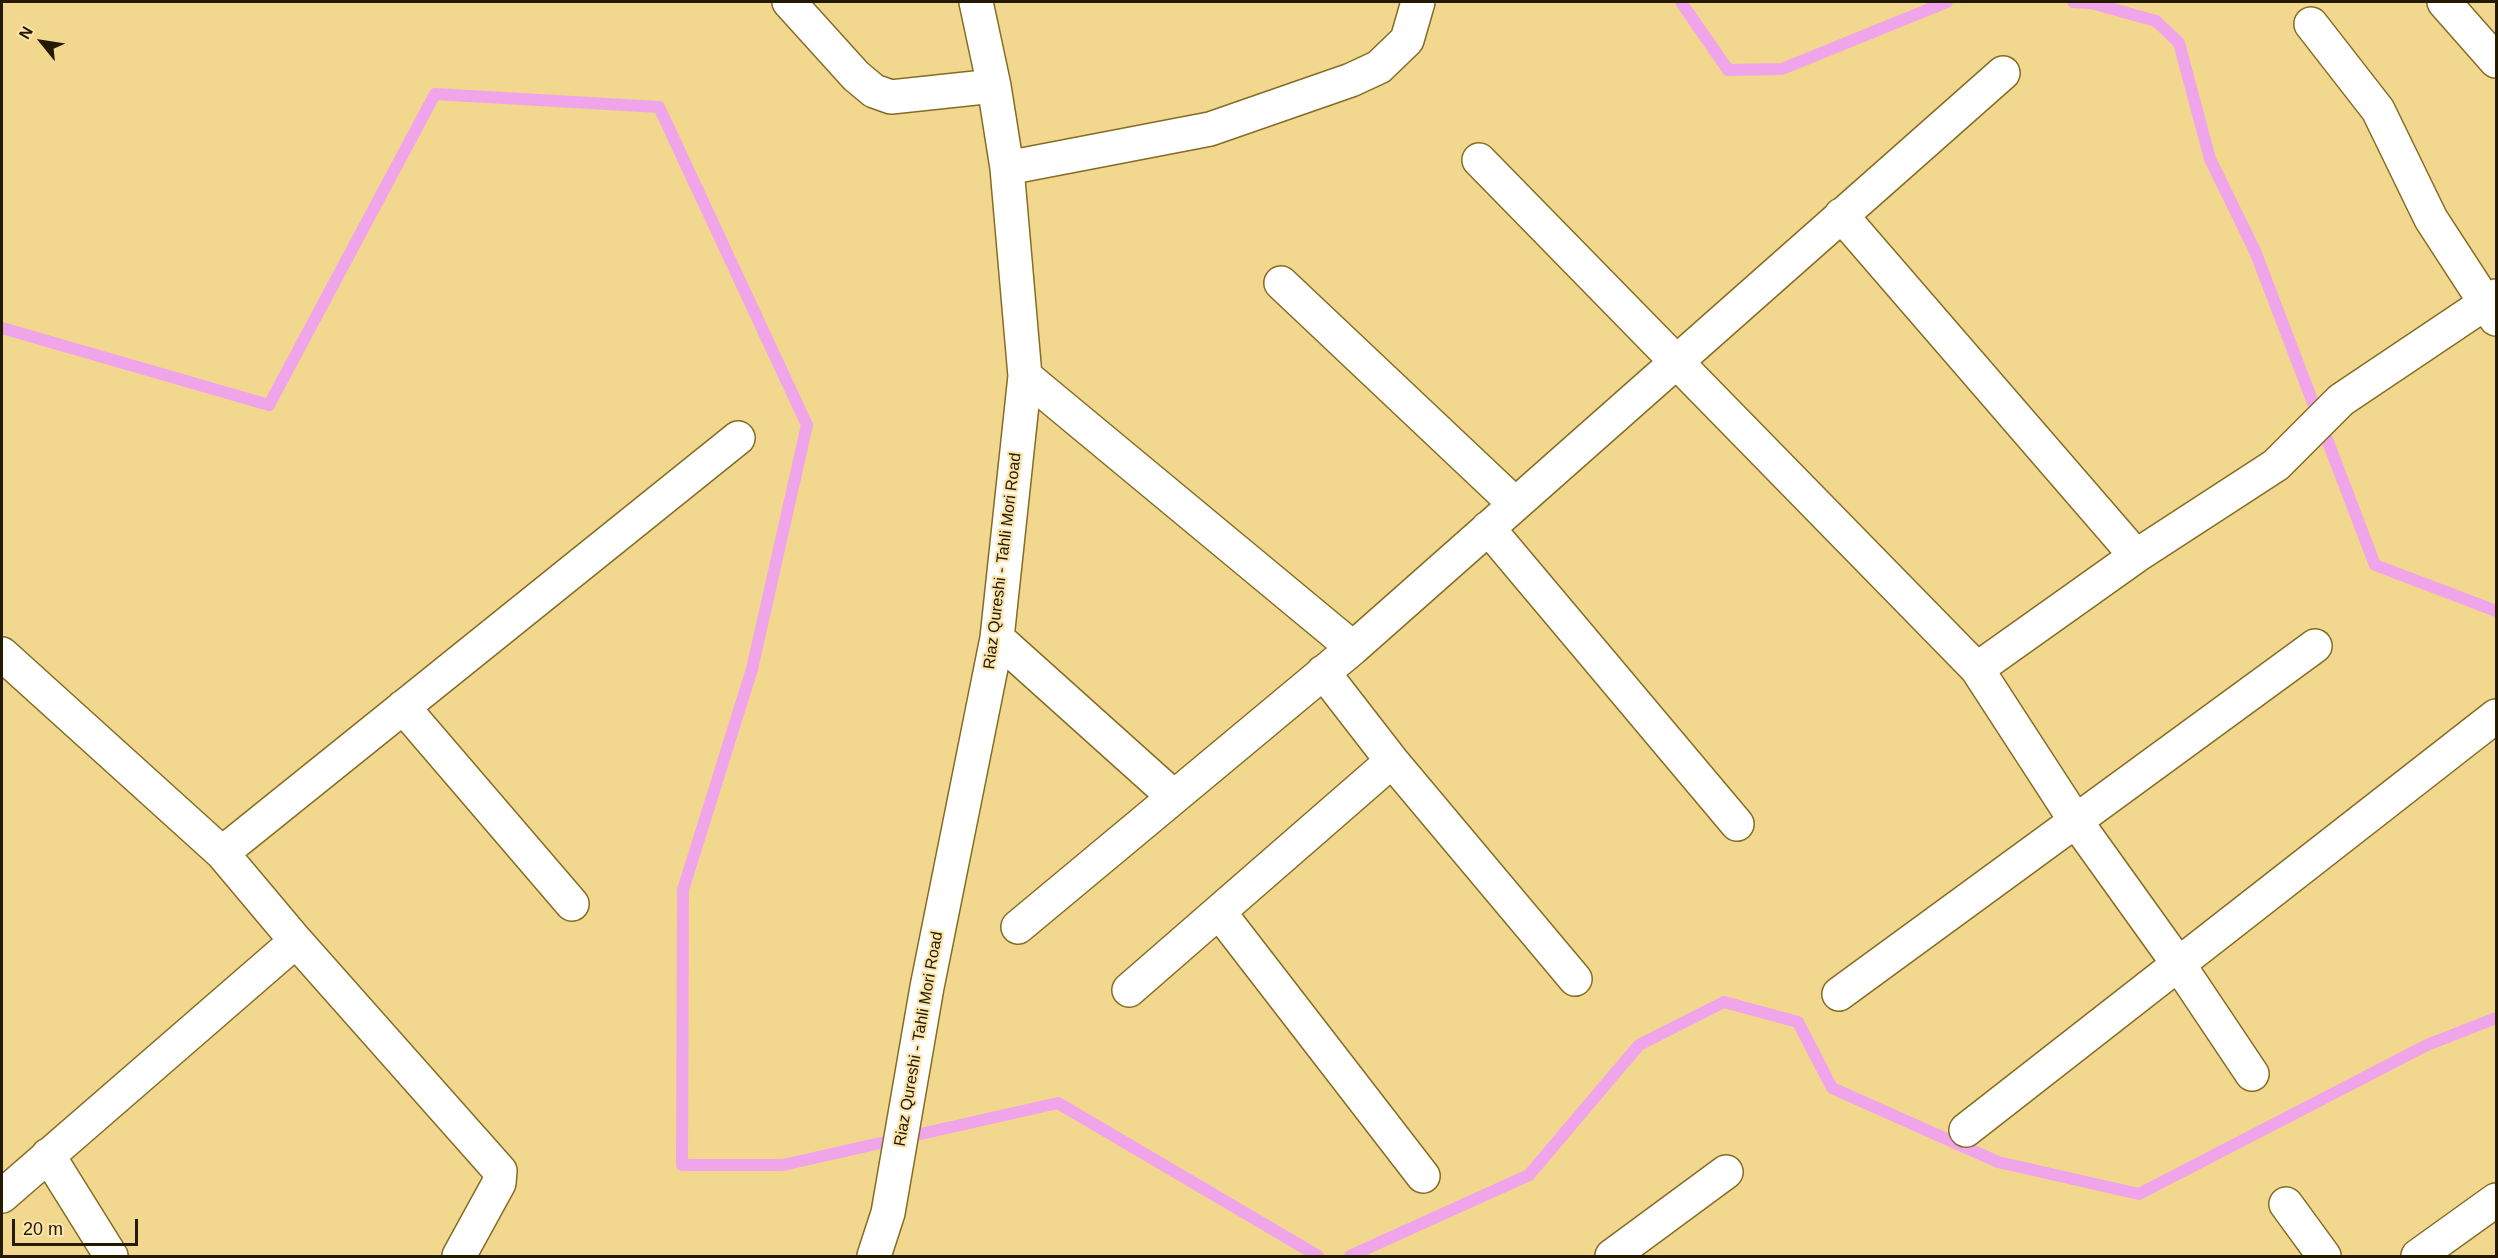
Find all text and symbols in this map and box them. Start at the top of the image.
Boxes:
north arrow [12,12,72,72]
text: N [16,23,36,42]
street label: Riaz Qureshi - Tahli Mori Road [980,452,1026,670]
street label: Riaz Qureshi - Tahli Mori Road [891,930,947,1148]
scale bar [15,1207,141,1245]
text: 20 m [23,1219,63,1239]

